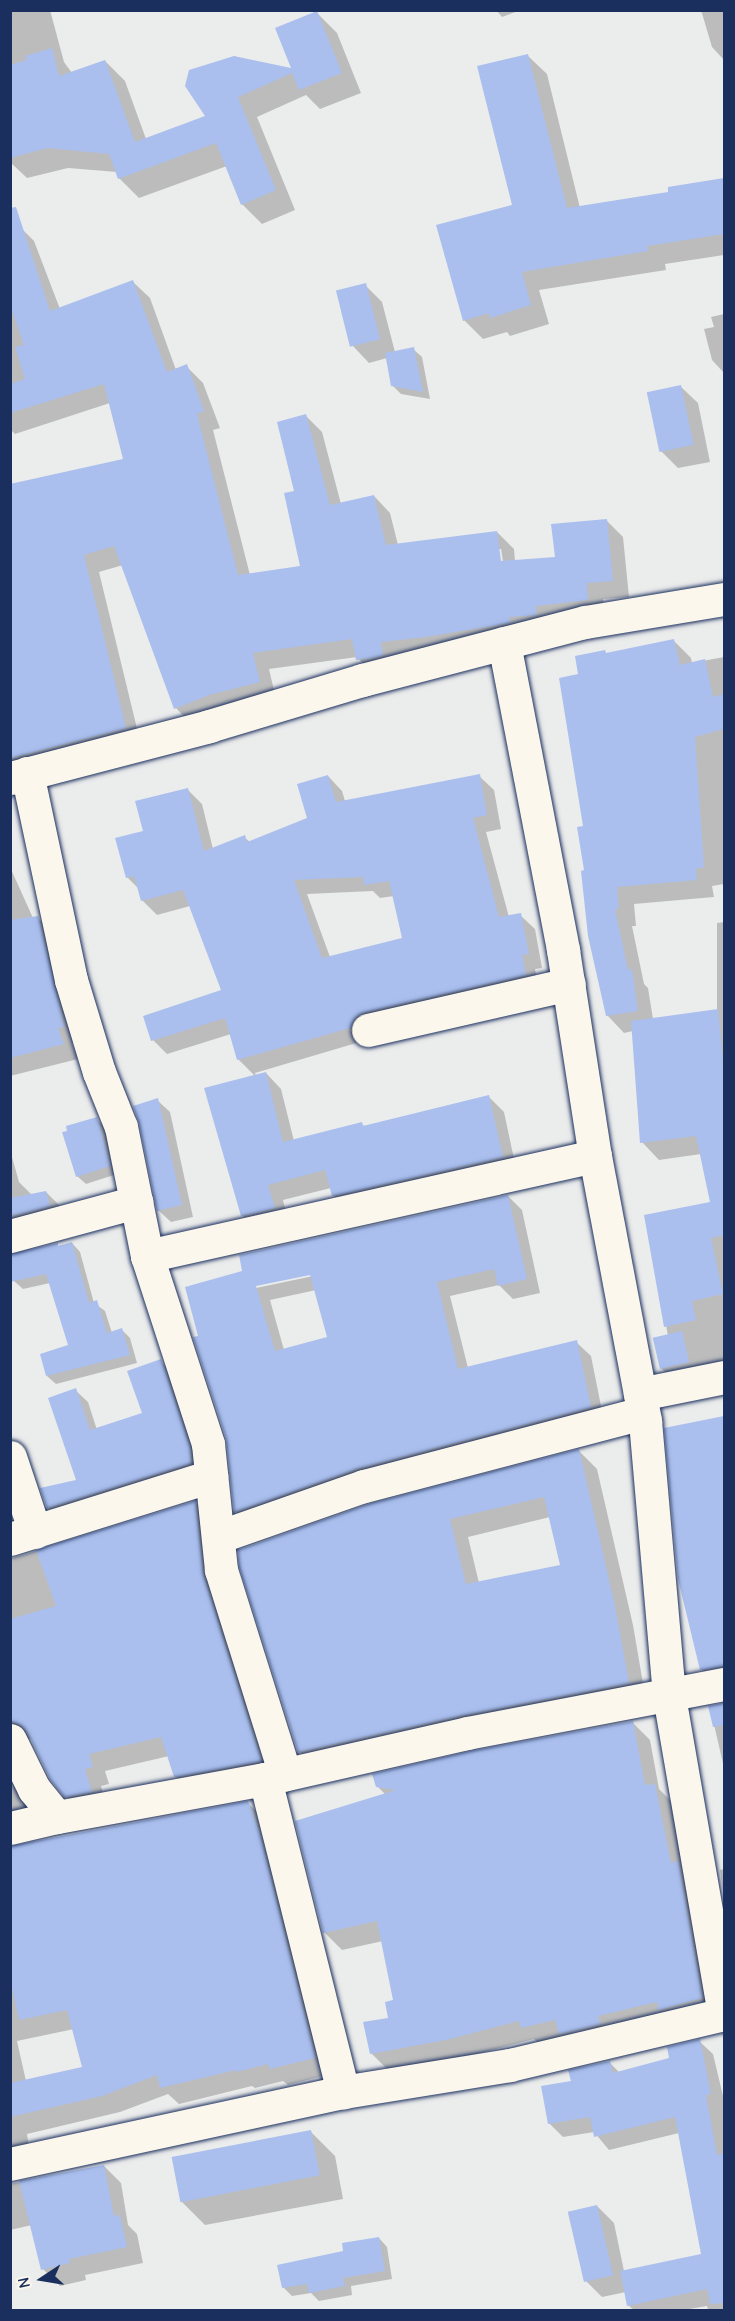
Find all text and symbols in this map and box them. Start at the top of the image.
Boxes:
north arrow [12,2249,72,2309]
text: N [15,2276,34,2290]

